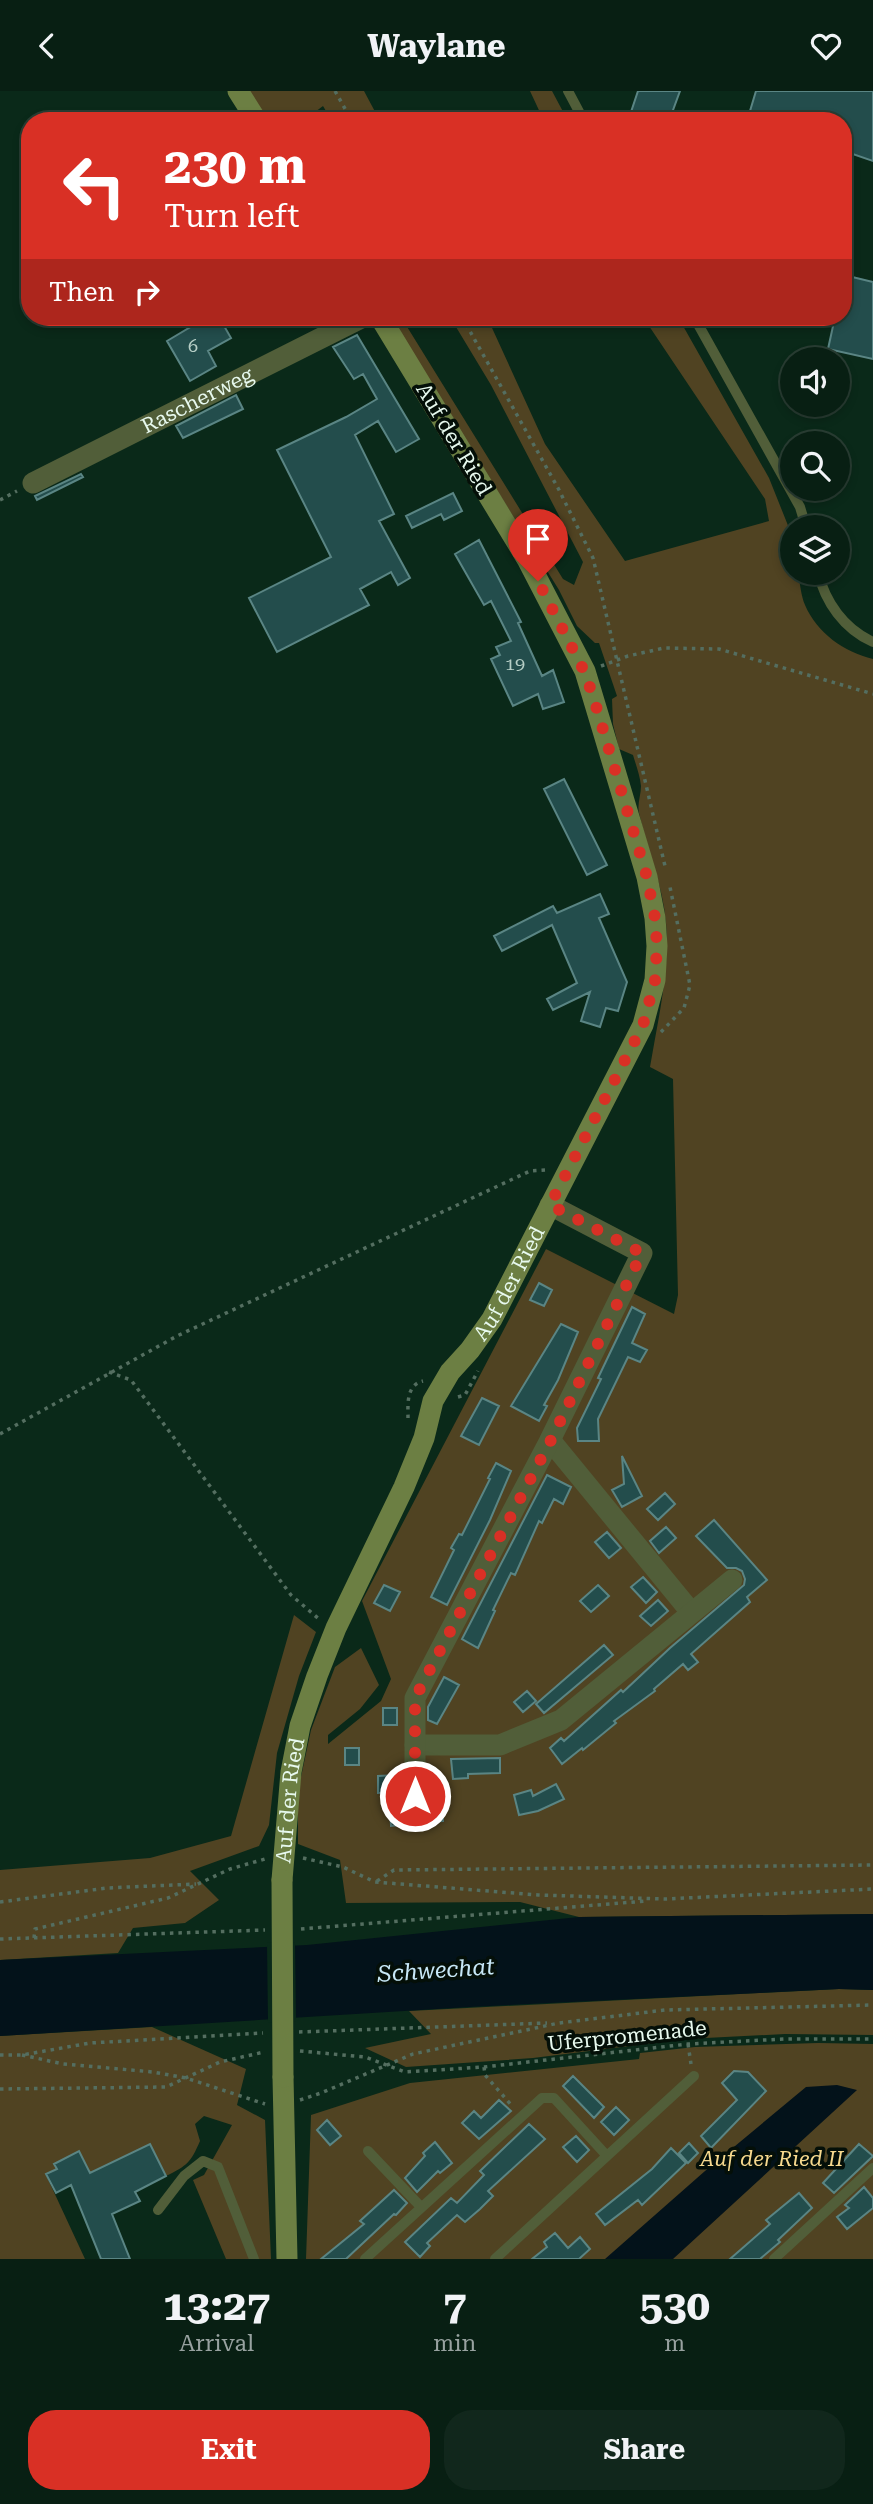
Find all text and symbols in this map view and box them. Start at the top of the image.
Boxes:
icon: back [28,27,66,65]
text: Waylane [367,27,506,65]
icon: heart [807,27,845,65]
text: 230 m [164,138,306,195]
icon: left [49,140,140,231]
text: Turn left [164,197,299,235]
icon: right [128,273,166,311]
text: Then [49,277,114,307]
house number: 6 [188,335,198,356]
map controls [780,347,850,585]
button: sound [780,347,850,417]
street label: Rascherweg [138,362,257,438]
street label: Auf der Ried [411,379,497,500]
button: search [780,431,850,501]
pin [508,509,568,581]
button: layers [780,515,850,585]
icon: arrive [519,520,557,558]
house number: 19 [505,653,525,674]
street label: Auf der Ried [468,1222,550,1345]
street label: Auf der Ried [271,1735,310,1864]
position arrow [378,1759,452,1833]
water label: Schwechat [376,1953,496,1988]
street label: Uferpromenade [546,2016,708,2056]
park label: Auf der Ried II [698,2147,845,2171]
text: 13:27 [163,2281,270,2330]
text: 7 [443,2281,467,2330]
text: 530 [639,2281,710,2330]
text: Arrival [179,2330,254,2357]
text: min [433,2330,476,2357]
text: m [664,2330,685,2357]
button: Exit [28,2410,430,2490]
button: Share [444,2410,845,2490]

